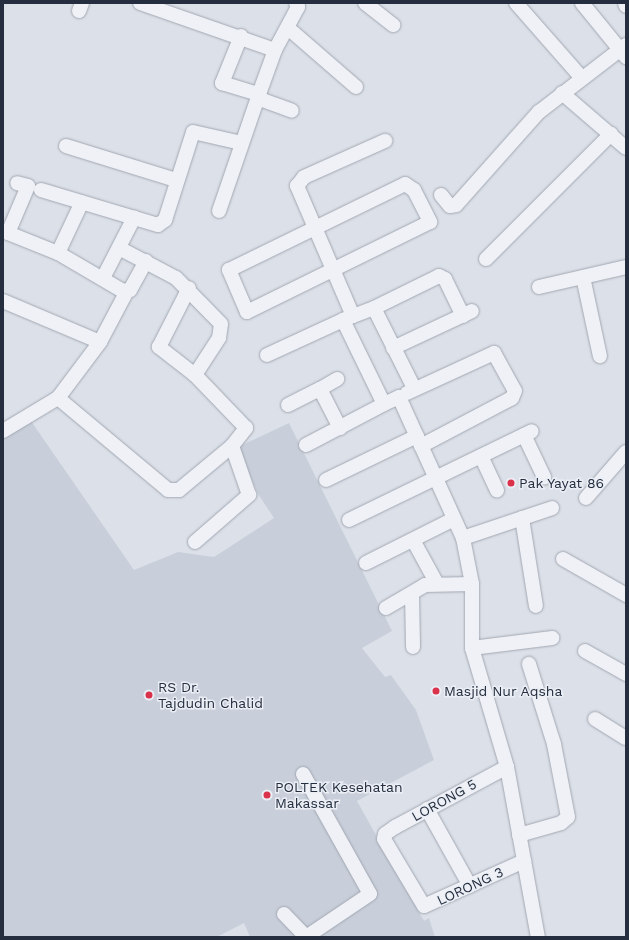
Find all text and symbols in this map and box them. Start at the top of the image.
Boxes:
place label: Pak Yayat 86 [519,475,605,491]
marker: Pak Yayat 86 [506,478,516,488]
place label: RS Dr. Tajdudin Chalid [158,679,263,712]
place label: Masjid Nur Aqsha [444,683,563,699]
marker: Masjid Nur Aqsha [431,686,441,696]
marker: RS Dr. Tajdudin Chalid [143,689,155,701]
street label: LORONG 5 [409,775,479,825]
place label: POLTEK Kesehatan Makassar [275,779,403,812]
marker: POLTEK Kesehatan Makassar [262,790,272,800]
street label: LORONG 3 [434,863,506,909]

